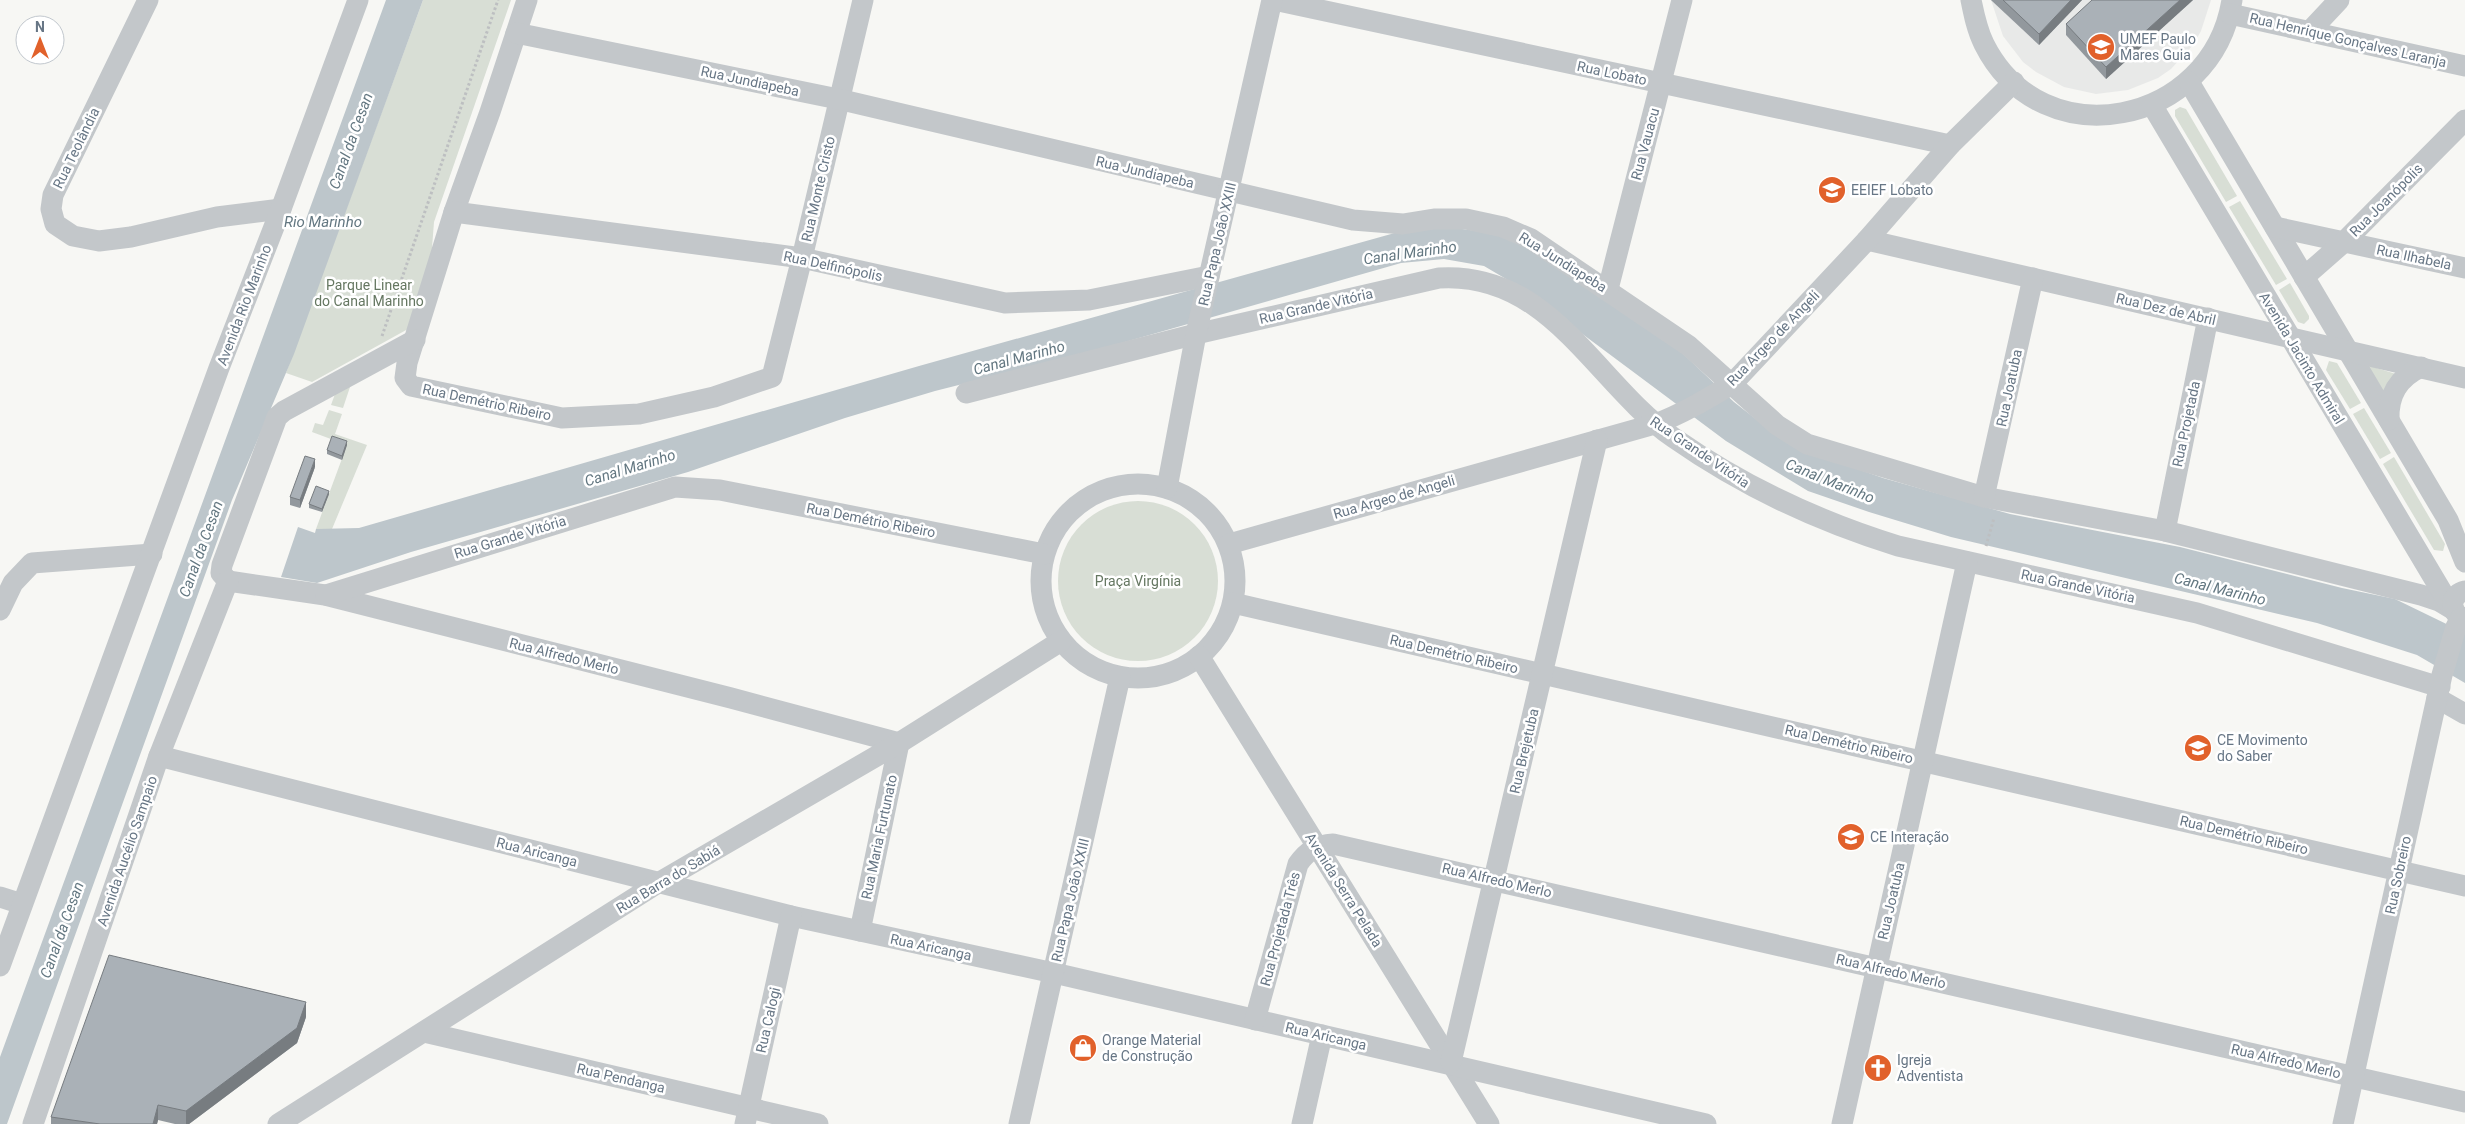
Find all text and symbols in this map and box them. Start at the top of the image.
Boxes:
street label: Rua Henrique Gonçalves Laranja [2248,10,2448,70]
north arrow [15,15,65,65]
text: N [35,19,45,35]
place label: UMEF Paulo Mares Guia [2120,31,2196,63]
school or university icon: UMEF Paulo Mares Guia [2086,32,2116,62]
street label: Rua Lobato [1576,58,1648,88]
street label: Rua Jundiapeba [699,63,801,99]
water label: Canal da Cesan [325,90,377,192]
street label: Rua Teolândia [50,105,102,191]
street label: Rua Vauacu [1628,106,1662,182]
street label: Rua Monte Cristo [798,135,838,243]
street label: Rua Jundiapeba [1094,153,1196,191]
street label: Rua Joanópolis [2346,160,2426,240]
school or university icon: EEIEF Lobato [1817,175,1847,205]
street label: Rua Papa João XXIII [1195,181,1239,307]
place label: EEIEF Lobato [1851,182,1933,198]
water label: Rio Marinho [284,213,362,231]
street label: Rua Jundiapeba [1516,229,1610,295]
water label: Canal Marinho [1362,238,1458,268]
street label: Rua Ilhabela [2375,241,2453,273]
street label: Avenida Rio Marinho [214,242,274,368]
street label: Rua Delfinópolis [782,248,884,284]
park label: Parque Linear do Canal Marinho [314,277,424,309]
street label: Rua Grande Vitória [1258,285,1374,327]
street label: Rua Argeo de Angeli [1724,287,1822,389]
street label: Avenida Jacinto Admiral [2256,289,2348,427]
street label: Rua Dez de Abril [2115,290,2217,328]
water label: Canal Marinho [971,337,1067,379]
street label: Rua Joatuba [1993,348,2025,428]
street label: Rua Projetada [2169,380,2203,468]
street label: Rua Demétrio Ribeiro [421,381,553,423]
street label: Rua Grande Vitória [1647,413,1753,491]
water label: Canal Marinho [582,446,678,490]
water label: Canal Marinho [1783,455,1877,507]
street label: Rua Argeo de Angeli [1331,472,1457,522]
water label: Canal da Cesan [175,498,227,600]
street label: Rua Demétrio Ribeiro [805,500,937,540]
street label: Rua Grande Vitória [452,512,568,562]
street label: Rua Grande Vitória [2020,566,2136,606]
water label: Canal Marinho [2172,569,2268,609]
park label: Praça Virgínia [1095,573,1181,589]
street label: Rua Demétrio Ribeiro [1388,631,1520,677]
street label: Rua Alfredo Merlo [508,635,620,677]
street label: Rua Brejetuba [1506,707,1542,795]
street label: Rua Demétrio Ribeiro [1783,721,1915,767]
place label: CE Movimento do Saber [2217,732,2308,764]
school or university icon: CE Movimento do Saber [2183,733,2213,763]
street label: Rua Maria Furtunato [858,773,900,901]
street label: Avenida Aucélio Sampaio [94,774,160,928]
street label: Rua Demétrio Ribeiro [2178,812,2310,858]
school or university icon: CE Interação [1836,822,1866,852]
place label: CE Interação [1870,829,1949,845]
street label: Avenida Serra Pelada [1302,830,1386,950]
street label: Rua Aricanga [495,834,579,870]
street label: Rua Sobreiro [2382,834,2414,916]
street label: Rua Papa João XXIII [1048,837,1092,963]
street label: Rua Barra do Sabiá [613,842,723,916]
street label: Rua Alfredo Merlo [1441,860,1553,900]
street label: Rua Joatuba [1874,861,1908,941]
street label: Rua Projetada Três [1257,870,1303,988]
water label: Canal da Cesan [36,879,88,981]
street label: Rua Aricanga [889,931,973,963]
street label: Rua Alfredo Merlo [1835,951,1947,991]
street label: Rua Calogi [753,986,783,1054]
street label: Rua Aricanga [1284,1019,1368,1053]
place label: Orange Material de Construção [1102,1032,1201,1064]
shop icon: Orange Material de Construção [1068,1033,1098,1063]
street label: Rua Alfredo Merlo [2230,1041,2342,1081]
place label: Igreja Adventista [1897,1052,1963,1084]
church icon: Igreja Adventista [1863,1053,1893,1083]
street label: Rua Pendanga [575,1060,667,1096]

